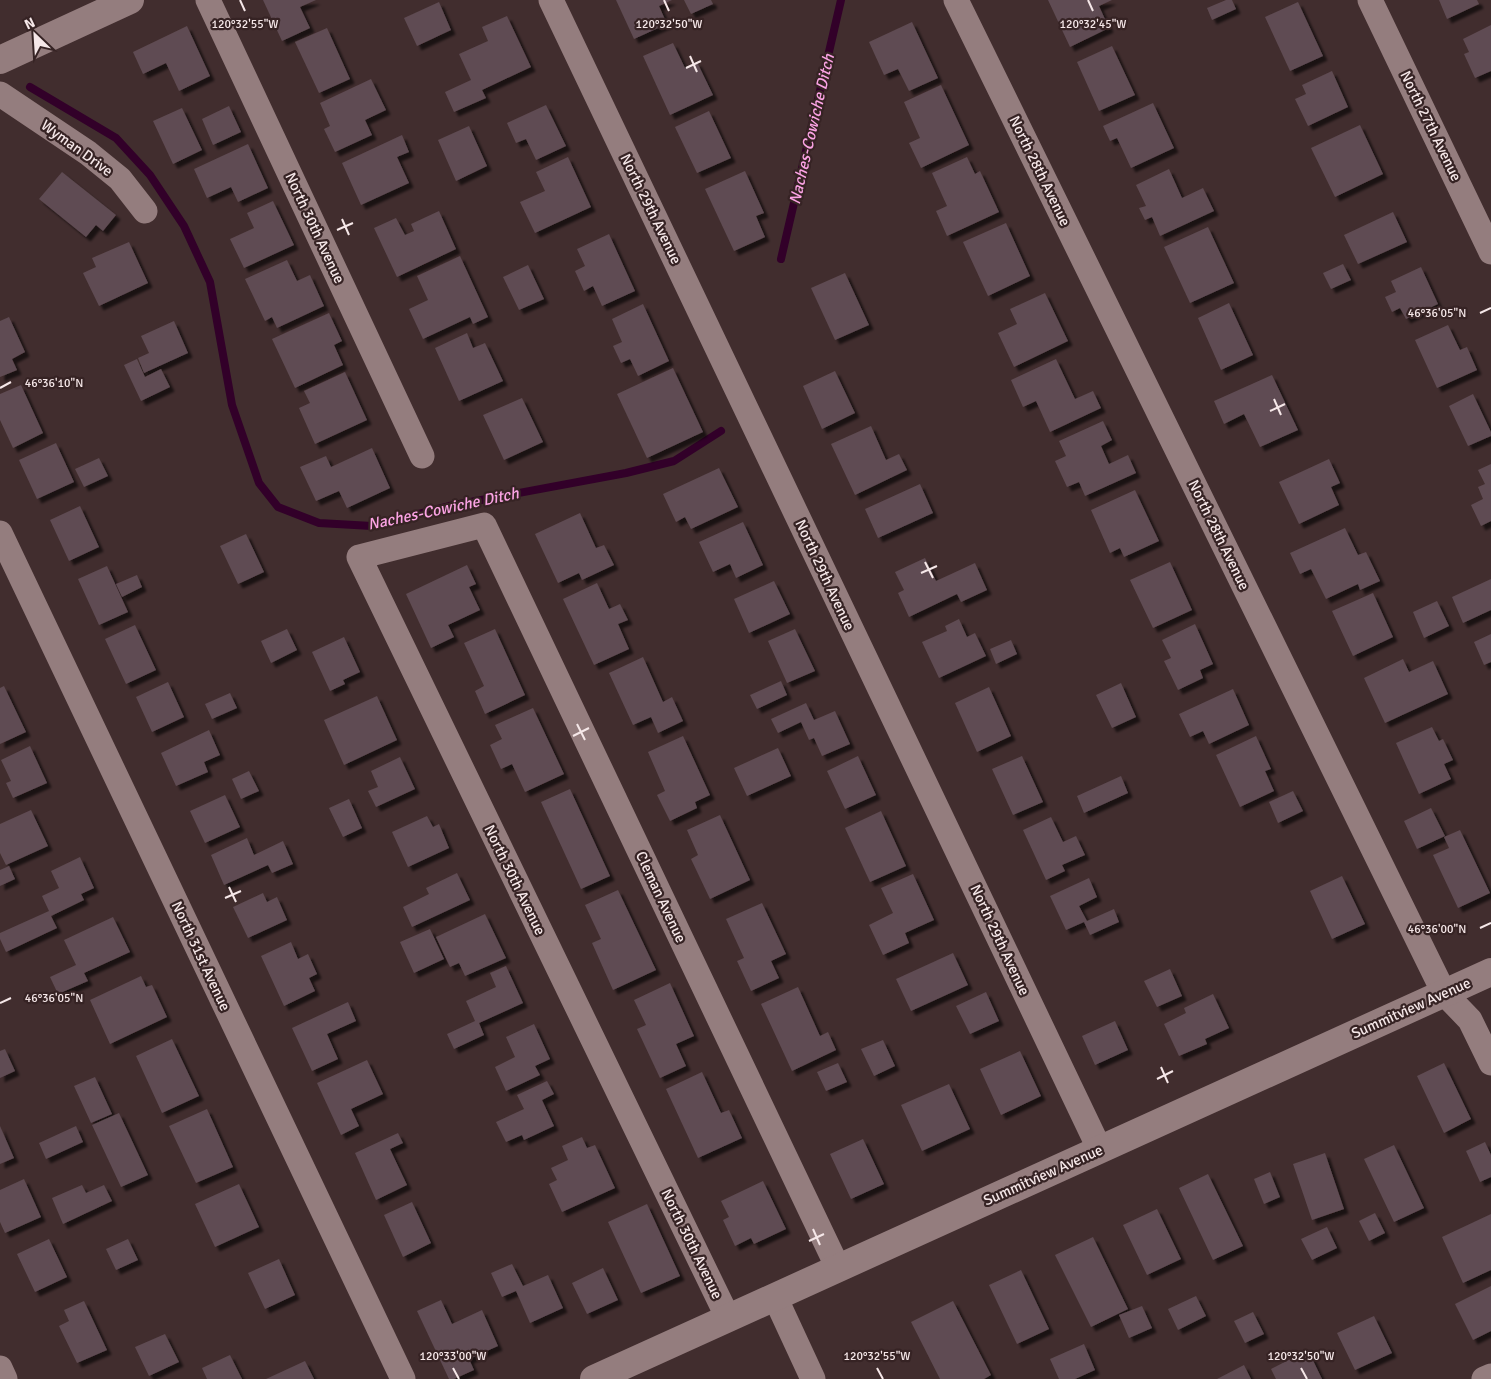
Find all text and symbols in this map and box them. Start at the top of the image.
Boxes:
north arrow [10,10,60,60]
text: N [22,14,38,33]
text: 120°32'55"W [211,17,279,32]
text: 120°32'50"W [635,17,703,32]
text: 120°32'45"W [1059,17,1127,32]
water label: Naches-Cowiche Ditch [785,51,839,206]
street label: North 27th Avenue [1397,68,1465,184]
street label: North 28th Avenue [1006,113,1074,229]
street label: Wyman Drive [38,116,116,180]
street label: North 29th Avenue [617,151,685,267]
street label: North 30th Avenue [281,170,349,286]
text: 46°36'05"N [1408,306,1466,321]
text: 46°36'10"N [25,376,83,391]
street label: North 28th Avenue [1185,477,1253,593]
water label: Naches-Cowiche Ditch [366,483,522,535]
street label: North 29th Avenue [791,517,859,633]
street label: North 30th Avenue [481,822,549,938]
street label: Cleman Avenue [632,848,690,946]
street label: North 29th Avenue [966,882,1034,998]
street label: North 31st Avenue [168,898,234,1014]
text: 46°36'00"N [1408,922,1466,937]
street label: Summitview Avenue [1348,974,1474,1042]
text: 46°36'05"N [25,991,83,1006]
street label: Summitview Avenue [980,1141,1106,1209]
street label: North 30th Avenue [658,1186,726,1302]
text: 120°33'00"W [419,1349,487,1364]
text: 120°32'55"W [843,1349,911,1364]
text: 120°32'50"W [1267,1349,1335,1364]

